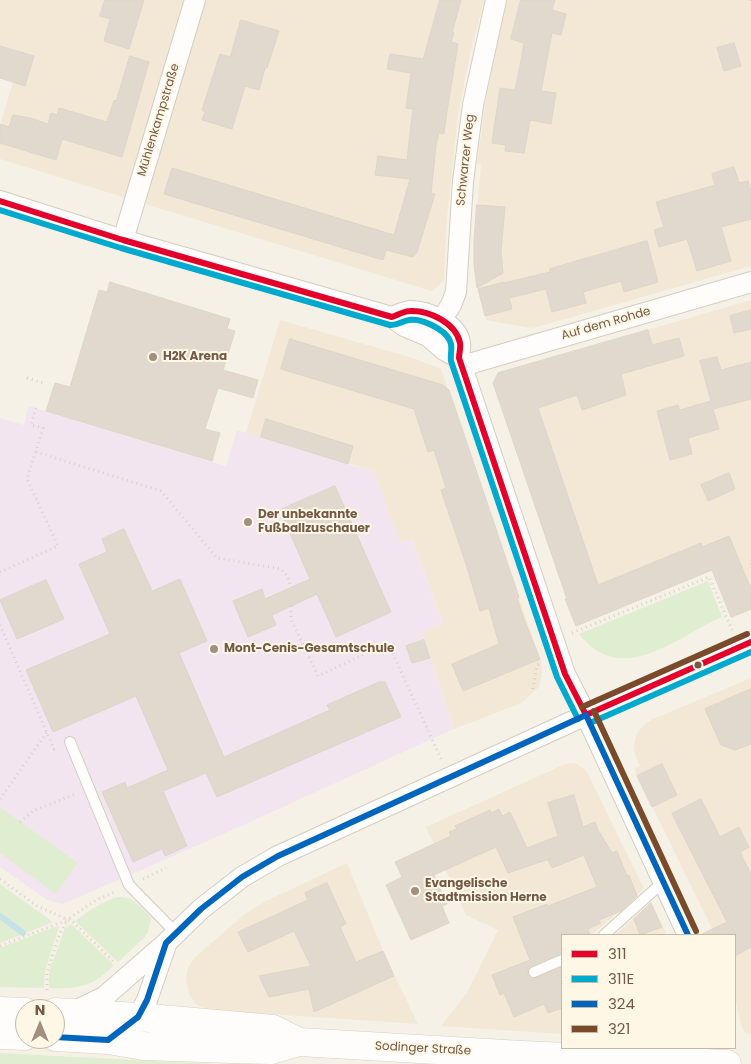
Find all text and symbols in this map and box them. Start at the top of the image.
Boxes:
street label: Mühlenkampstraße [135,62,183,178]
street label: Schwarzer Weg [454,113,478,207]
street label: Auf dem Rohde [560,304,652,344]
place label: H2K Arena [163,350,227,364]
marker: H2K Arena [147,351,159,363]
place label: Der unbekannte Fußballzuschauer [258,508,370,536]
marker: Der unbekannte Fußballzuschauer [242,516,254,528]
place label: Mont-Cenis-Gesamtschule [224,642,394,656]
marker: Mont-Cenis-Gesamtschule [208,643,220,655]
unlabelled marker [693,660,703,670]
place label: Evangelische Stadtmission Herne [425,877,547,905]
marker: Evangelische Stadtmission Herne [409,885,421,897]
legend [561,934,736,1049]
text: 311 [608,943,626,964]
text: 311E [608,968,634,989]
text: 324 [608,993,635,1014]
north arrow [15,999,65,1049]
text: N [35,1000,45,1020]
text: 321 [608,1018,630,1039]
street label: Sodinger Straße [375,1039,471,1059]

